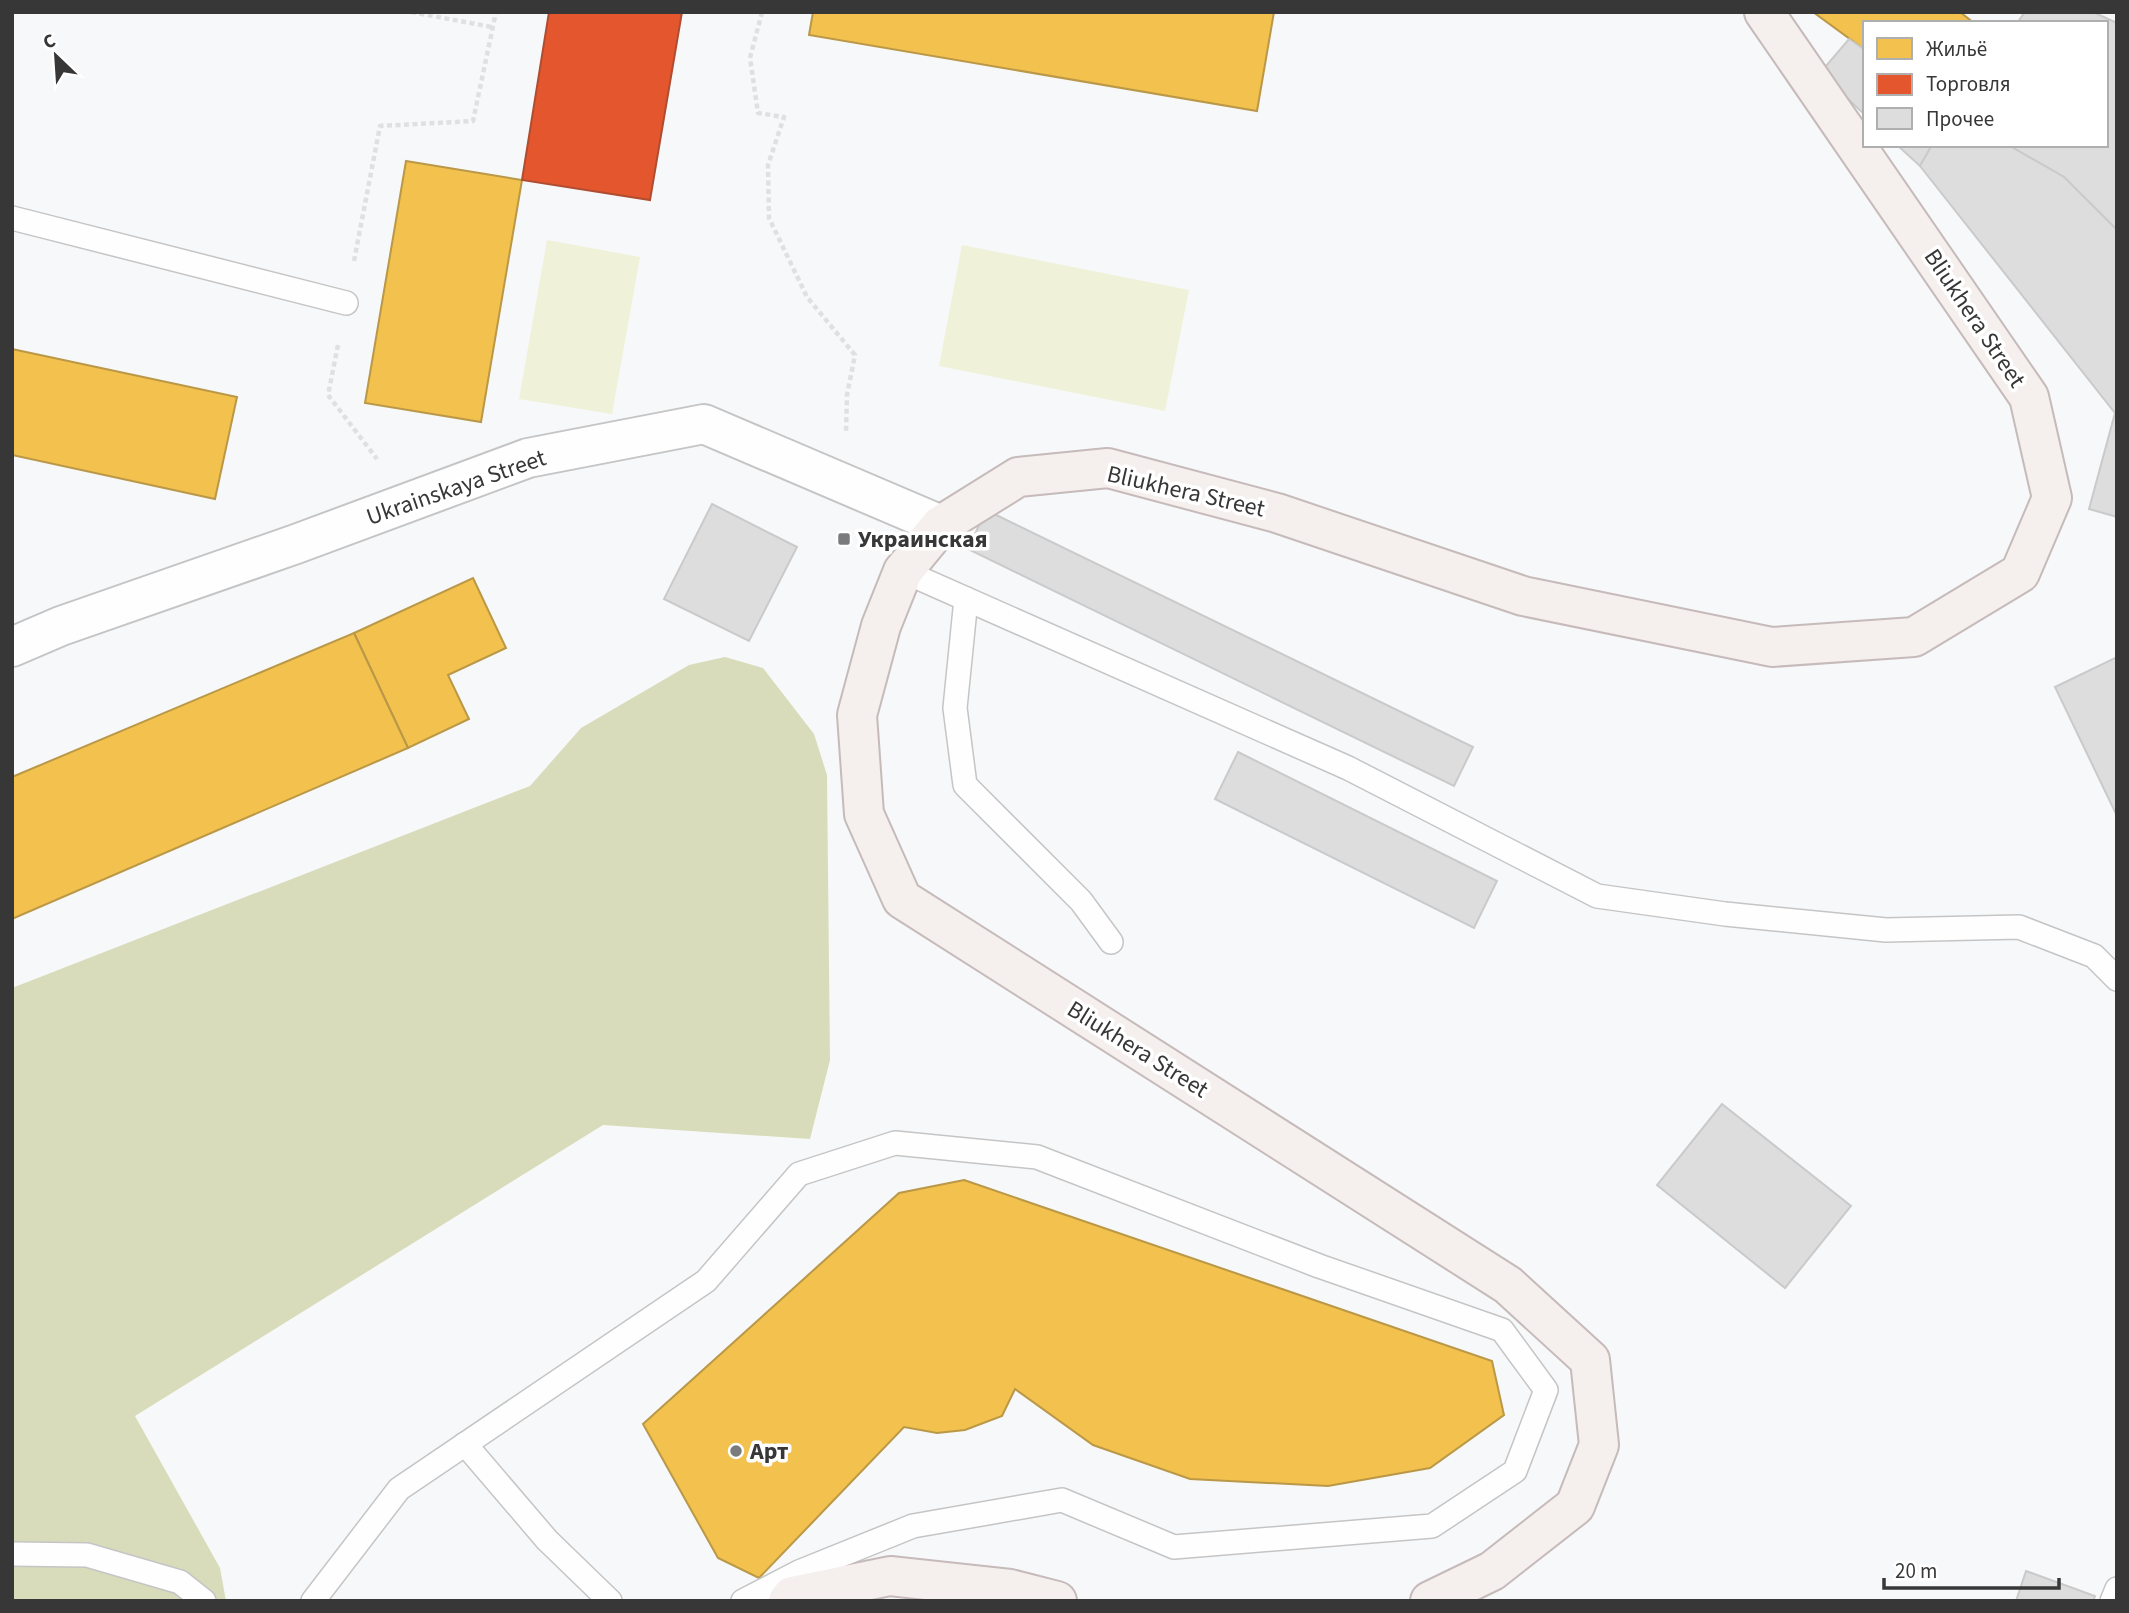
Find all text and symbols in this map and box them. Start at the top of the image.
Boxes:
north arrow [21,21,91,91]
legend [1863,21,2108,147]
text: С [39,27,60,57]
text: Жильё [1926,34,1987,64]
text: Торговля [1926,69,2011,99]
text: Прочее [1926,104,1994,134]
street label: Bliukhera Street [1915,242,2034,395]
street label: Ukrainskaya Street [362,440,551,535]
street label: Bliukhera Street [1104,456,1268,527]
place label: Украинская [858,522,988,557]
marker: Украинская [836,531,852,547]
street label: Bliukhera Street [1060,992,1215,1107]
place label: Арт [749,1434,789,1469]
marker: Арт [728,1443,744,1459]
scale bar [1884,1546,2059,1590]
text: 20 m [1895,1556,1937,1586]

